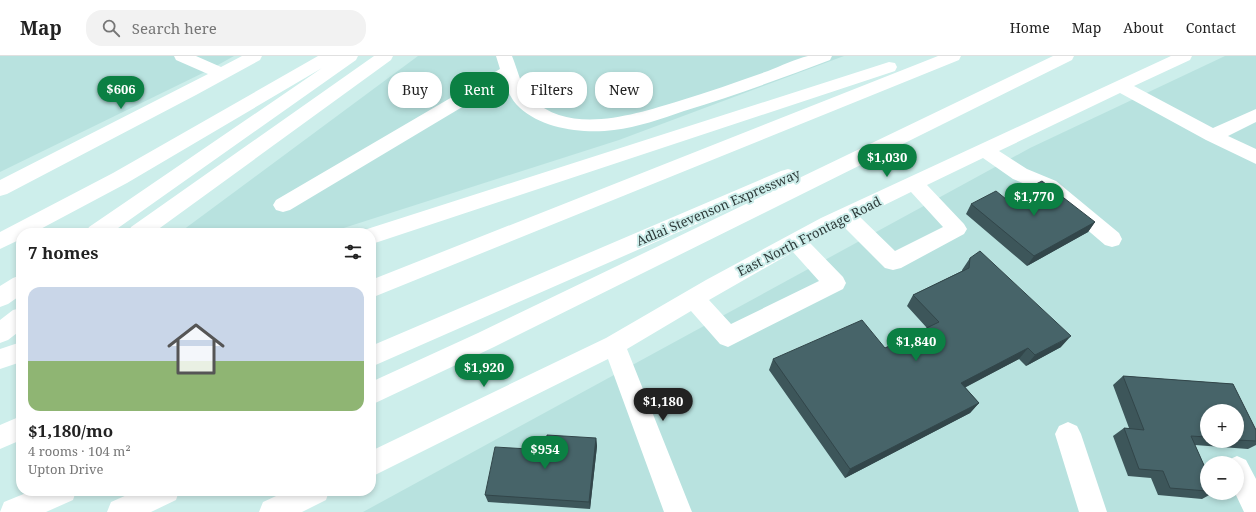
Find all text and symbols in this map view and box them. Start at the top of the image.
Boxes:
search box [86,10,366,46]
text: Map [20,15,62,41]
icon: search [100,17,122,39]
text: Search here [132,18,217,38]
text: Home [1010,18,1050,37]
text: Map [1072,18,1101,37]
text: About [1123,18,1164,37]
text: Contact [1186,18,1236,37]
chip: Buy [388,72,442,108]
chip: Rent [450,72,509,108]
chip: Filters [517,72,587,108]
chip: New [595,72,653,108]
pin: $606 [97,76,145,110]
text: $606 [106,80,136,98]
pin: $1,030 [854,144,920,178]
text: $1,030 [867,148,907,166]
street label: Adlai Stevenson Expressway [633,164,803,250]
pin: $1,770 [1001,183,1067,217]
text: $1,770 [1014,187,1054,205]
street label: East North Frontage Road [734,192,884,280]
text: 7 homes [28,241,98,264]
icon: filters [342,241,364,263]
icon: home [160,313,232,385]
pin: $1,840 [883,328,949,362]
text: $1,840 [896,332,936,350]
pin: $1,920 [451,354,517,388]
text: $1,920 [464,358,504,376]
pin: $1,180 [630,388,696,422]
text: $1,180 [643,392,683,410]
map controls [1200,404,1244,500]
button: + [1200,404,1244,448]
text: $1,180/mo [28,419,113,442]
pin: $954 [521,436,569,470]
text: $954 [530,440,560,458]
text: 4 rooms · 104 m² [28,442,131,460]
button: − [1200,456,1244,500]
text: Upton Drive [28,460,103,478]

